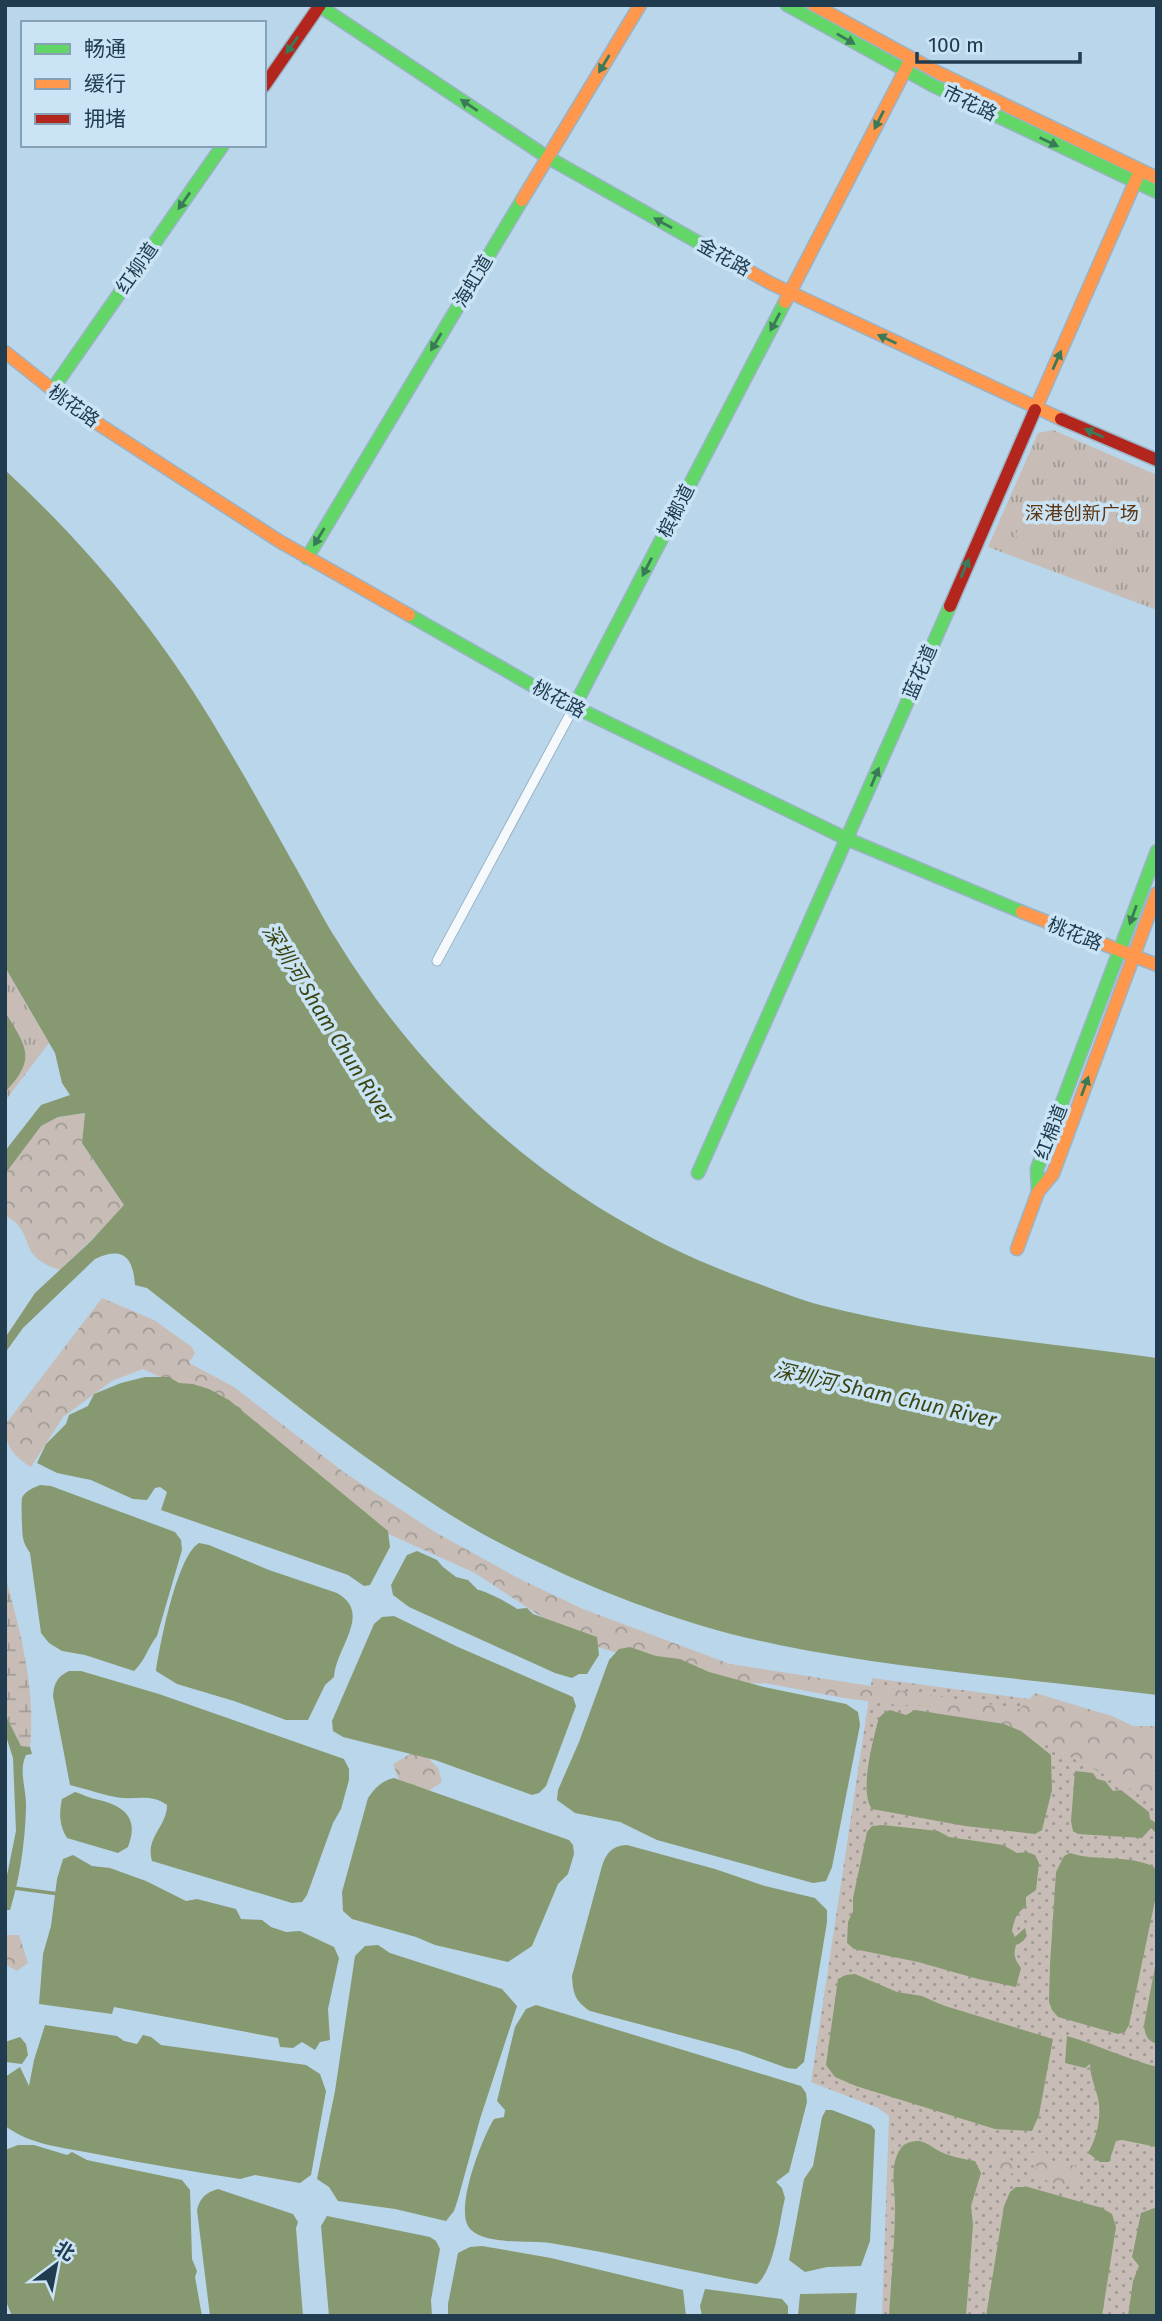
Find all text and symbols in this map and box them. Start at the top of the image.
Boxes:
legend [21,21,266,147]
scale bar [917,21,1080,65]
text: 100 m [928,32,984,58]
one-way arrow [837,33,856,45]
text: 畅通 [84,36,126,62]
one-way arrow [285,36,299,54]
one-way arrow [598,54,611,73]
text: 缓行 [84,71,126,97]
street label: 市花路 [939,80,1001,126]
one-way arrow [459,99,479,112]
text: 拥堵 [84,106,126,132]
one-way arrow [874,110,885,130]
one-way arrow [1039,136,1059,147]
one-way arrow [177,192,191,210]
one-way arrow [654,217,673,229]
street label: 金花路 [693,233,755,281]
street label: 红柳道 [111,238,163,298]
street label: 海虹道 [448,251,498,311]
one-way arrow [769,312,781,332]
one-way arrow [430,333,443,352]
one-way arrow [877,333,897,345]
one-way arrow [1051,350,1063,370]
street label: 桃花路 [44,380,104,432]
one-way arrow [1084,427,1104,439]
street label: 槟榔道 [653,480,699,542]
park label: 深港创新广场 [1025,502,1139,525]
one-way arrow [313,528,326,547]
one-way arrow [641,557,653,577]
one-way arrow [959,558,971,578]
street label: 蓝花道 [898,641,942,703]
street label: 桃花路 [528,675,590,723]
one-way arrow [869,767,881,787]
one-way arrow [1127,904,1138,925]
street label: 桃花路 [1044,913,1106,955]
water label: 深圳河 Sham Chun River [257,919,400,1127]
one-way arrow [1080,1075,1091,1096]
street label: 红棉道 [1030,1101,1072,1163]
water label: 深圳河 Sham Chun River [771,1357,1000,1434]
north arrow [21,2230,91,2300]
text: 北 [51,2236,79,2266]

